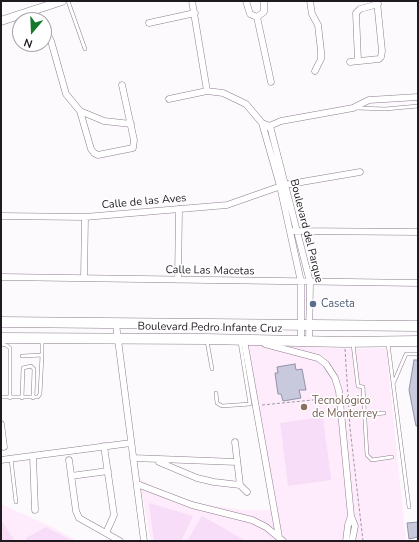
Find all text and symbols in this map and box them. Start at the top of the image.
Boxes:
north arrow [12,12,52,52]
text: N [22,34,35,51]
street label: Boulevard del Parque [287,178,325,284]
street label: Calle de las Aves [101,192,187,212]
street label: Calle Las Macetas [165,264,255,278]
place label: Caseta [321,297,355,311]
marker: Caseta [308,299,318,309]
street label: Boulevard Pedro Infante Cruz [137,320,283,336]
place label: Tecnológico de Monterrey [312,394,378,420]
marker: Tecnológico de Monterrey [299,402,309,412]

